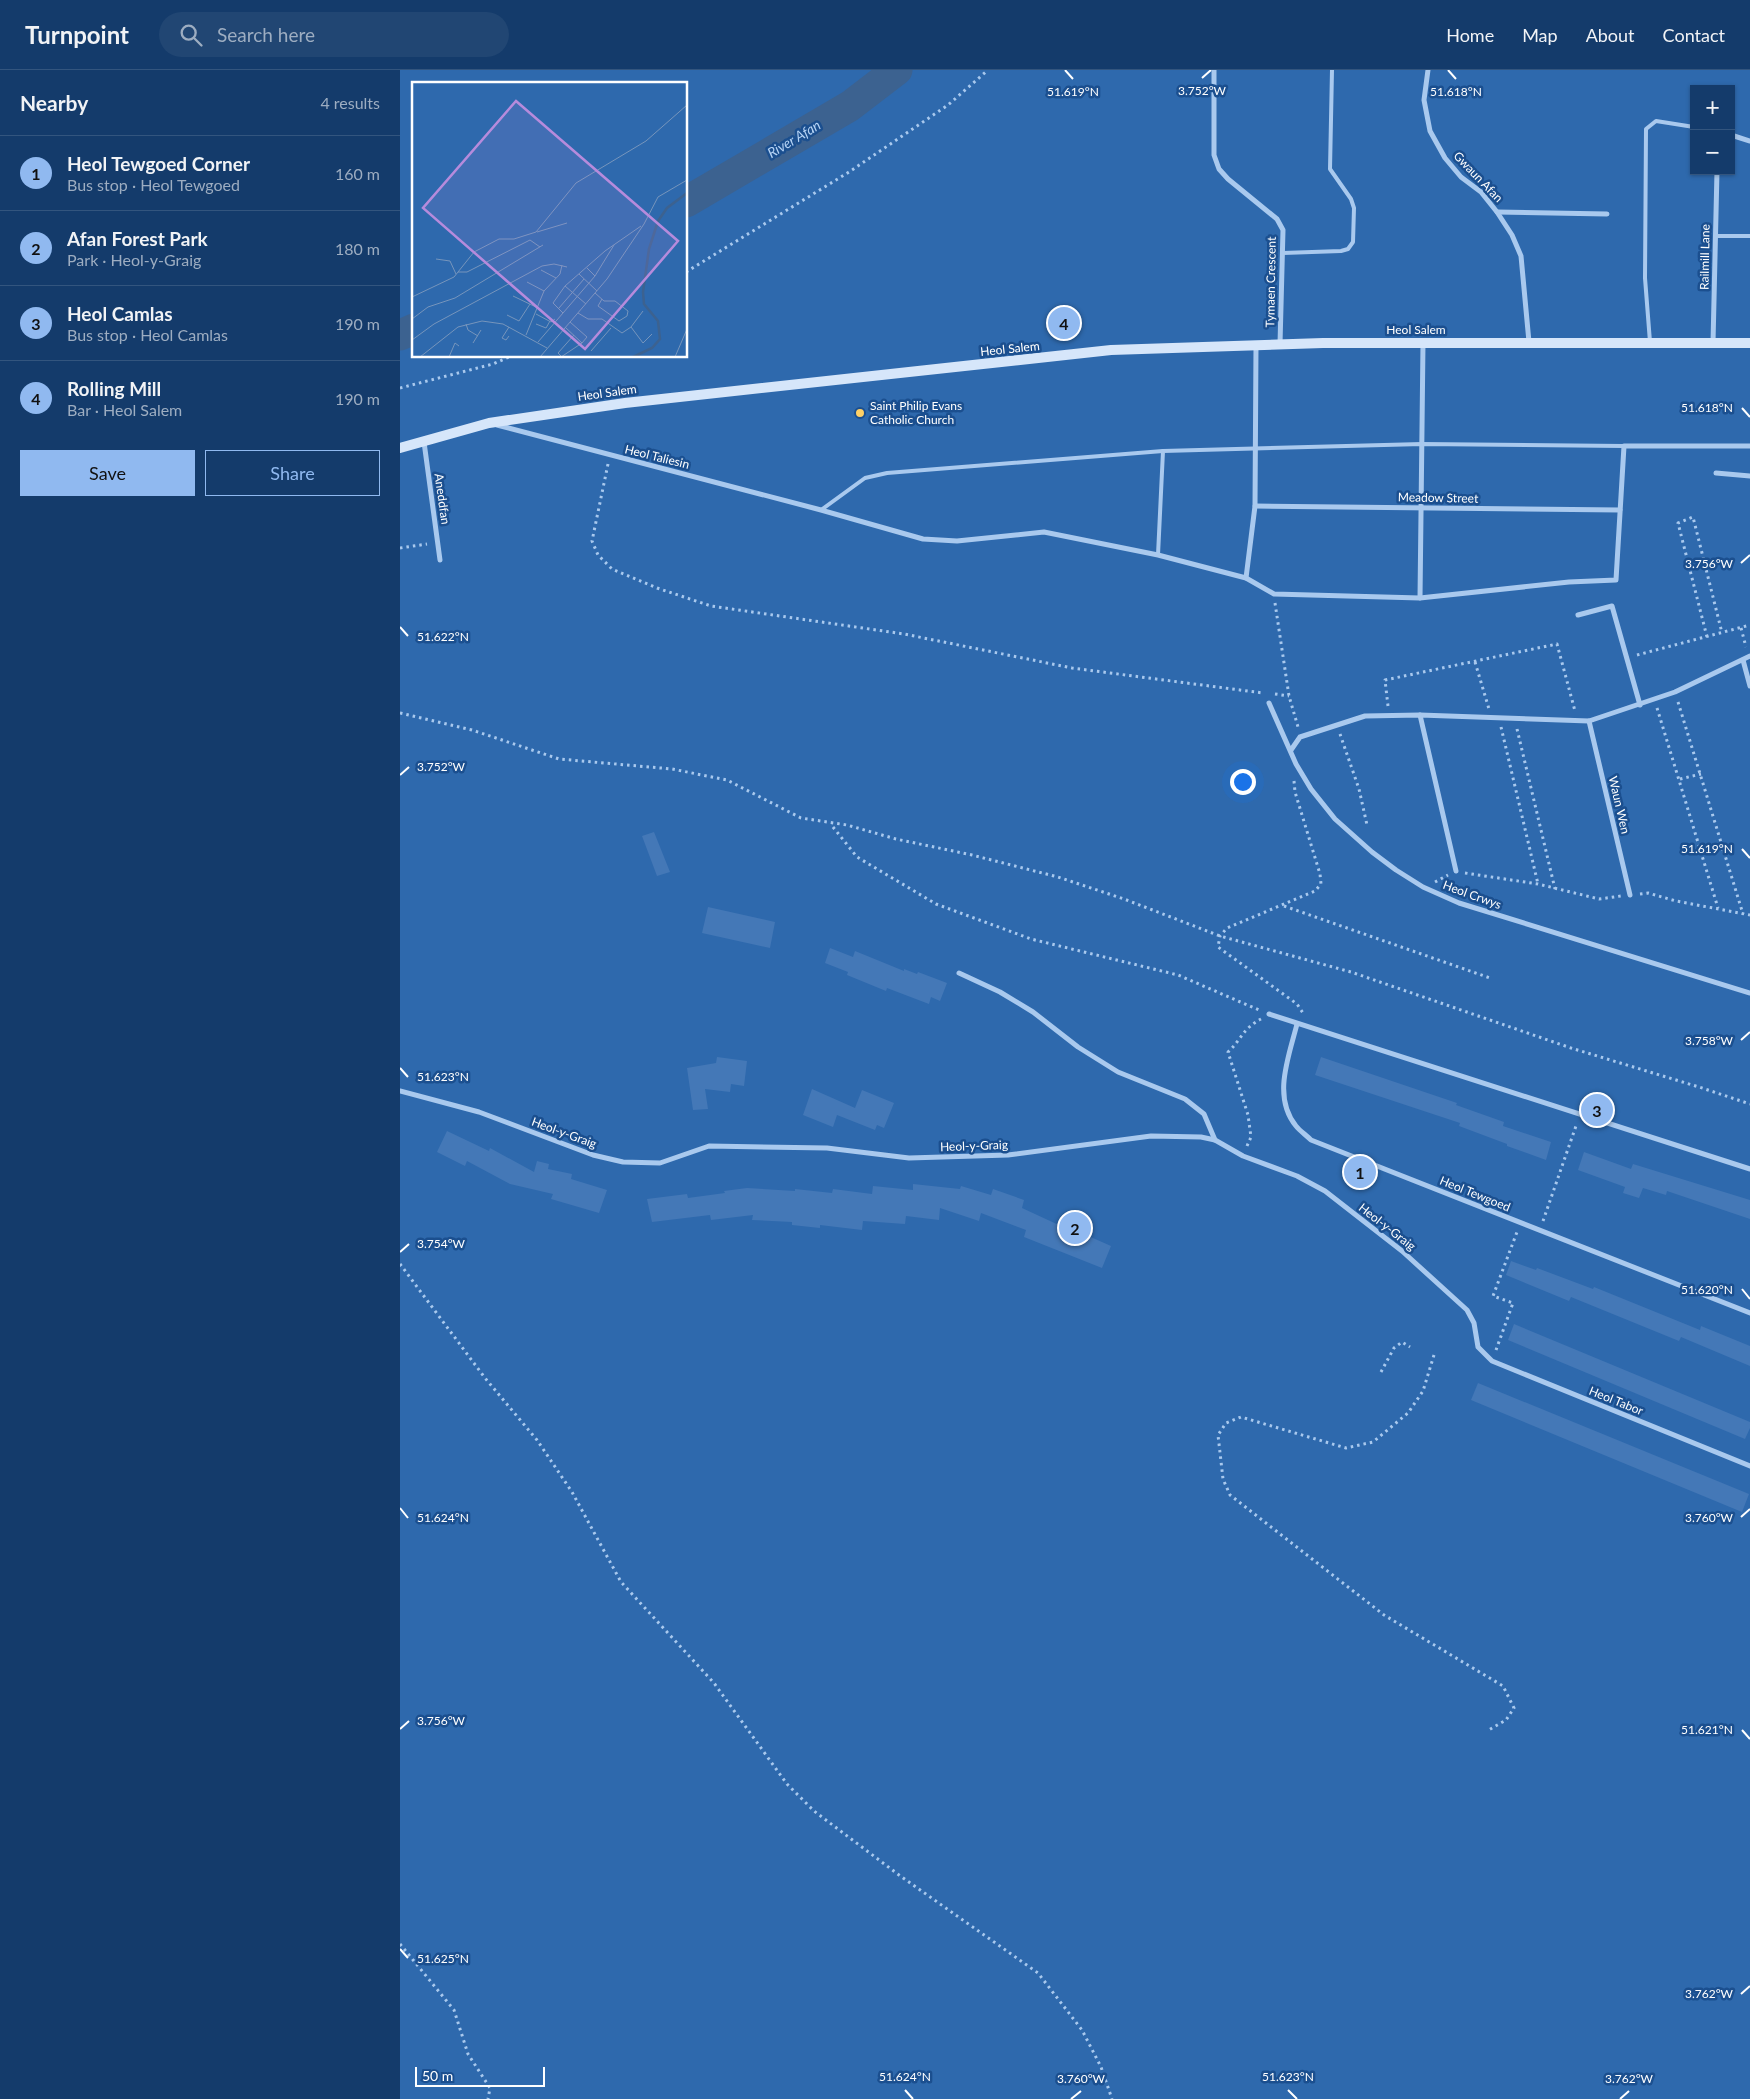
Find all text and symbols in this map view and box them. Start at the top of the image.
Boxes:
search box [159,12,509,57]
text: Turnpoint [25,20,129,49]
icon: search [177,21,205,49]
text: Search here [217,23,315,46]
text: Home [1446,24,1494,46]
text: Map [1522,24,1558,46]
text: About [1586,24,1635,46]
text: Contact [1663,24,1725,46]
inset map [412,82,688,358]
text: 3.752°W [1178,83,1227,98]
text: 51.619°N [1047,84,1099,99]
text: 51.618°N [1430,84,1482,99]
map controls [1690,85,1735,175]
button: + [1690,85,1735,130]
text: Nearby [20,90,88,115]
text: 4 results [320,93,380,112]
water label: River Afan [764,116,823,161]
button: − [1690,130,1735,175]
street label: Gwaun Afan [1450,148,1506,205]
text: Heol Tewgoed Corner [67,152,250,175]
text: 1 [31,164,41,183]
text: 160 m [335,164,380,183]
text: Bus stop · Heol Tewgoed [67,175,240,194]
street label: Railmill Lane [1696,224,1713,290]
text: Afan Forest Park [67,227,208,250]
street label: Tymaen Crescent [1262,236,1279,327]
text: 2 [31,239,41,258]
text: 180 m [335,239,380,258]
text: Park · Heol-y-Graig [67,250,201,269]
text: Heol Camlas [67,302,173,325]
pin: 4 [1048,304,1080,342]
text: 3 [31,314,41,333]
text: 190 m [335,314,380,333]
street label: Heol Salem [1386,322,1446,337]
text: Bus stop · Heol Camlas [67,325,228,344]
street label: Heol Salem [980,338,1040,359]
text: Rolling Mill [67,377,161,400]
street label: Heol Salem [576,381,638,404]
text: 4 [31,389,41,408]
text: 190 m [335,389,380,408]
place label: Saint Philip Evans Catholic Church [870,398,962,427]
text: Bar · Heol Salem [67,400,182,419]
text: 51.618°N [1681,400,1733,415]
marker: Saint Philip Evans Catholic Church [854,407,866,419]
street label: Heol Taliesin [623,441,691,472]
button: Save [20,450,195,496]
button: Share [205,450,380,496]
street label: Aneddfan [431,472,453,525]
street label: Meadow Street [1398,489,1479,506]
text: 3.756°W [1685,556,1734,571]
text: 51.622°N [417,629,469,644]
text: 3.752°W [417,759,466,774]
your location [1230,769,1256,795]
street label: Waun Wen [1606,775,1633,835]
text: 51.619°N [1681,841,1733,856]
street label: Heol Crwys [1441,877,1503,912]
text: 3.758°W [1685,1033,1734,1048]
text: 51.623°N [417,1069,469,1084]
pin: 3 [1581,1091,1613,1129]
street label: Heol-y-Graig [530,1114,599,1151]
street label: Heol-y-Graig [940,1137,1008,1154]
pin: 1 [1344,1153,1376,1191]
street label: Heol Tewgoed [1438,1173,1513,1215]
street label: Heol-y-Graig [1356,1200,1419,1253]
pin: 2 [1059,1209,1091,1247]
text: 3.754°W [417,1236,466,1251]
text: 51.620°N [1681,1282,1733,1297]
street label: Heol Tabor [1587,1383,1646,1418]
text: 51.624°N [417,1510,469,1525]
text: 3.760°W [1685,1510,1734,1525]
text: 3.756°W [417,1713,466,1728]
text: 51.621°N [1681,1722,1733,1737]
text: 51.625°N [417,1951,469,1966]
text: 3.762°W [1685,1986,1734,2001]
scale bar [415,2064,545,2087]
text: 50 m [422,2067,453,2084]
text: 51.624°N [879,2069,931,2084]
text: 51.623°N [1262,2069,1314,2084]
text: 3.760°W [1057,2071,1106,2086]
text: 3.762°W [1605,2071,1654,2086]

